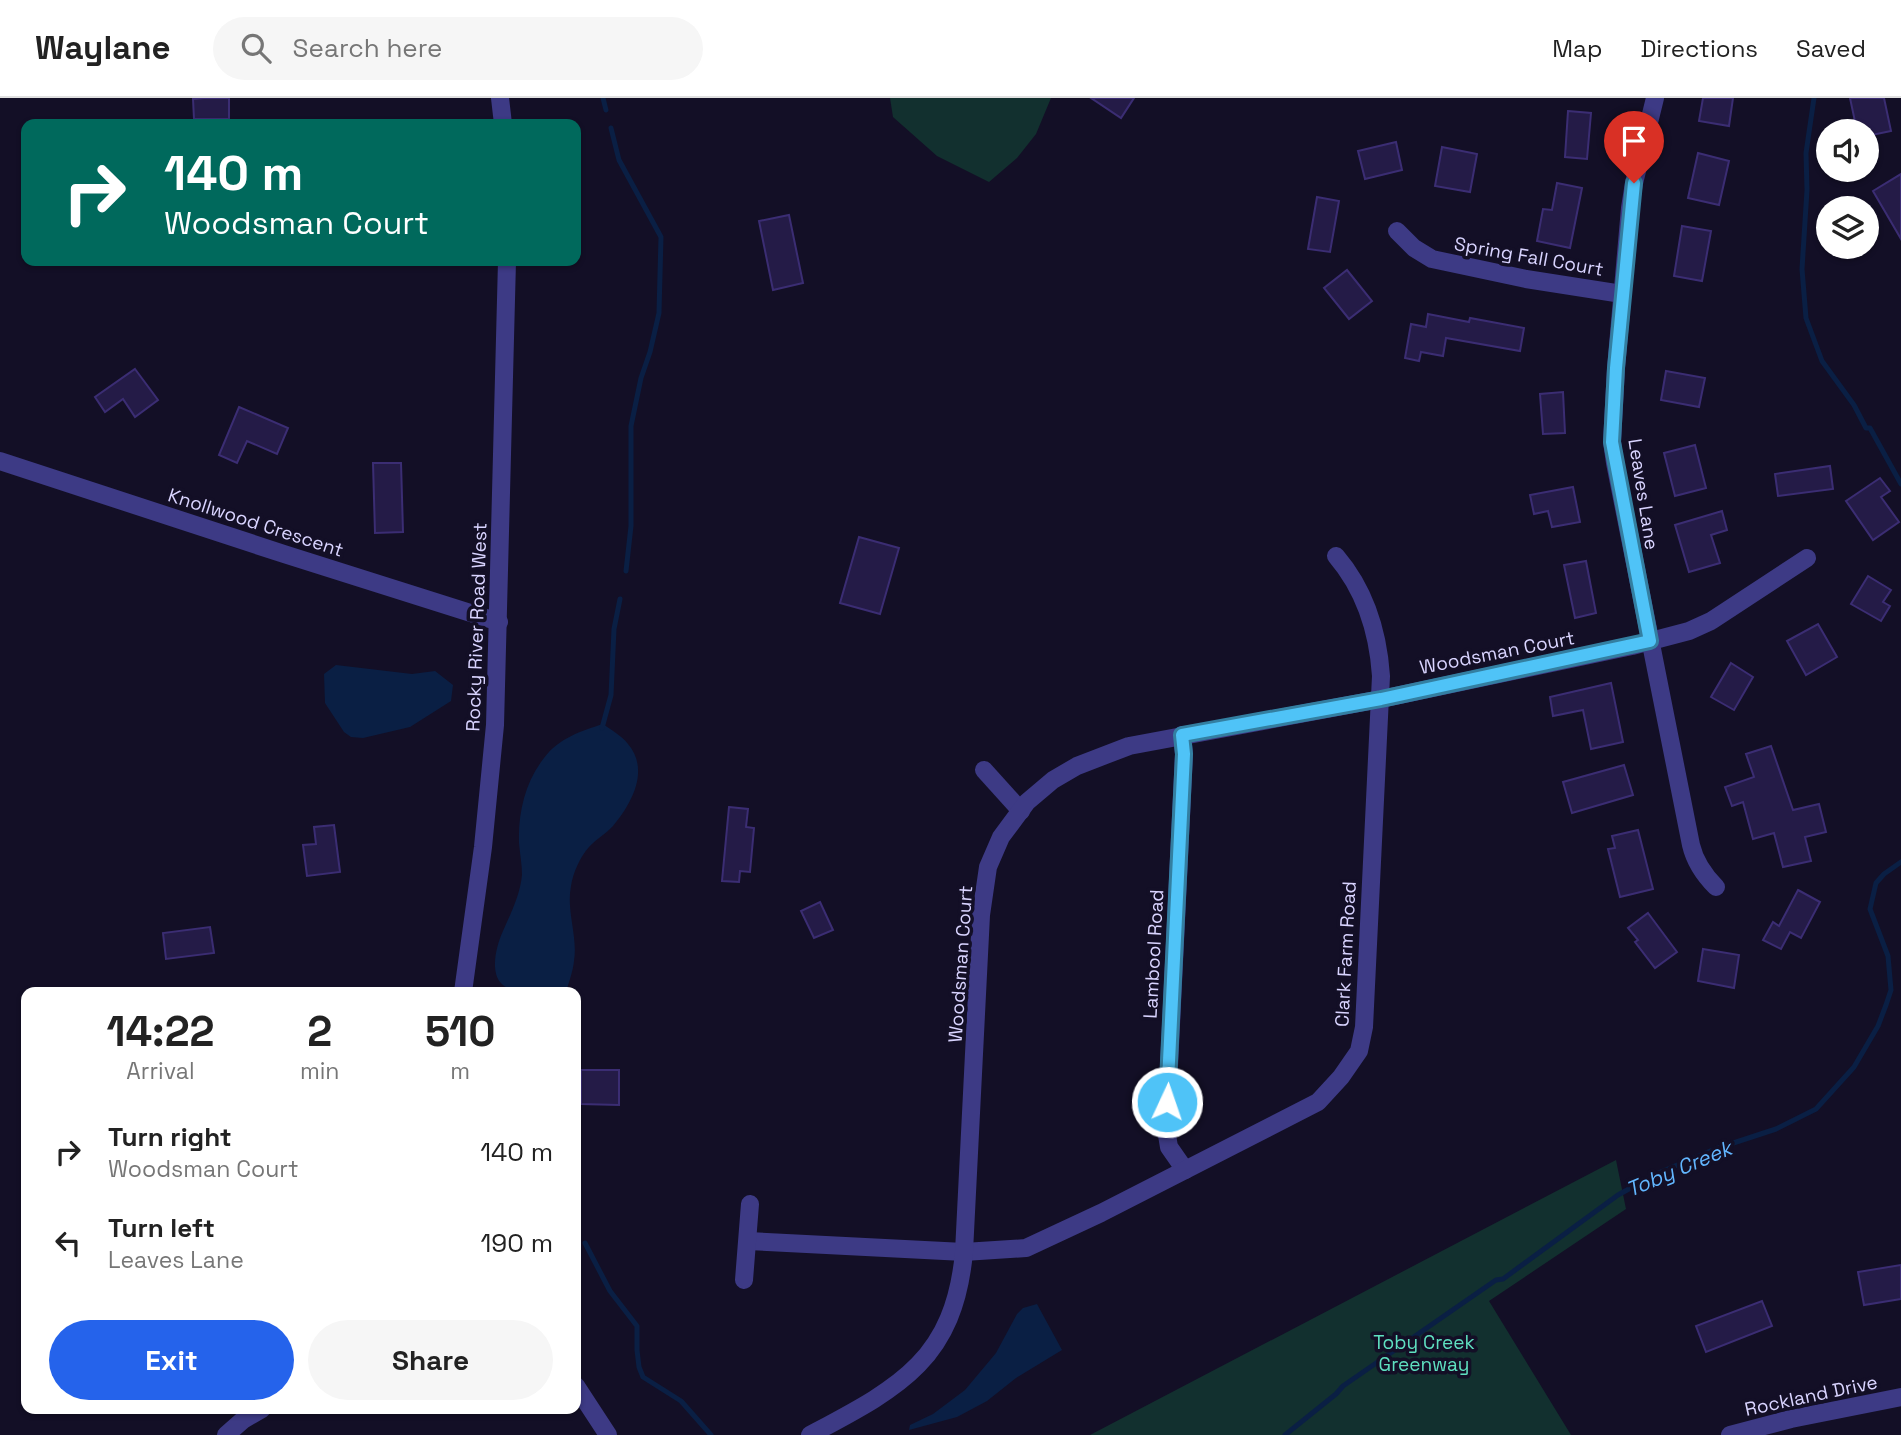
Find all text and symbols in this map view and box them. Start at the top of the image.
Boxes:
search box [213,17,703,80]
text: Waylane [35,27,171,69]
icon: search [237,29,275,67]
text: Search here [293,31,442,65]
text: Map [1552,33,1602,64]
text: Directions [1640,33,1758,64]
text: Saved [1796,33,1866,64]
pin [1604,111,1664,183]
map controls [1816,119,1879,259]
button: sound [1816,119,1879,182]
icon: arrive [1615,122,1653,160]
text: 140 m [164,142,303,204]
icon: right [49,147,140,238]
button: layers [1816,196,1879,259]
text: Woodsman Court [164,203,429,243]
street label: Spring Fall Court [1452,231,1606,282]
street label: Leaves Lane [1622,437,1665,551]
street label: Knollwood Crescent [165,482,347,563]
street label: Rocky River Road West [460,522,493,732]
street label: Woodsman Court [1417,625,1577,680]
street label: Clark Farm Road [1329,880,1362,1028]
street label: Woodsman Court [943,885,978,1043]
street label: Lambool Road [1138,889,1169,1019]
text: 14:22 [106,1005,215,1058]
text: 2 [307,1005,332,1058]
text: 510 [425,1005,496,1058]
text: Arrival [126,1056,195,1086]
text: min [300,1056,339,1086]
text: m [450,1056,470,1086]
position arrow [1130,1065,1204,1139]
text: Turn right [108,1120,232,1154]
icon: right [49,1133,87,1171]
water label: Toby Creek [1622,1133,1738,1203]
text: 140 m [480,1135,553,1169]
text: Woodsman Court [108,1154,299,1184]
text: Turn left [108,1211,215,1245]
icon: left [49,1224,87,1262]
text: 190 m [481,1226,553,1260]
text: Leaves Lane [108,1245,244,1275]
button: Exit [49,1320,294,1400]
button: Share [308,1320,553,1400]
park label: Toby Creek Greenway [1373,1330,1475,1377]
street label: Rockland Drive [1742,1369,1880,1422]

